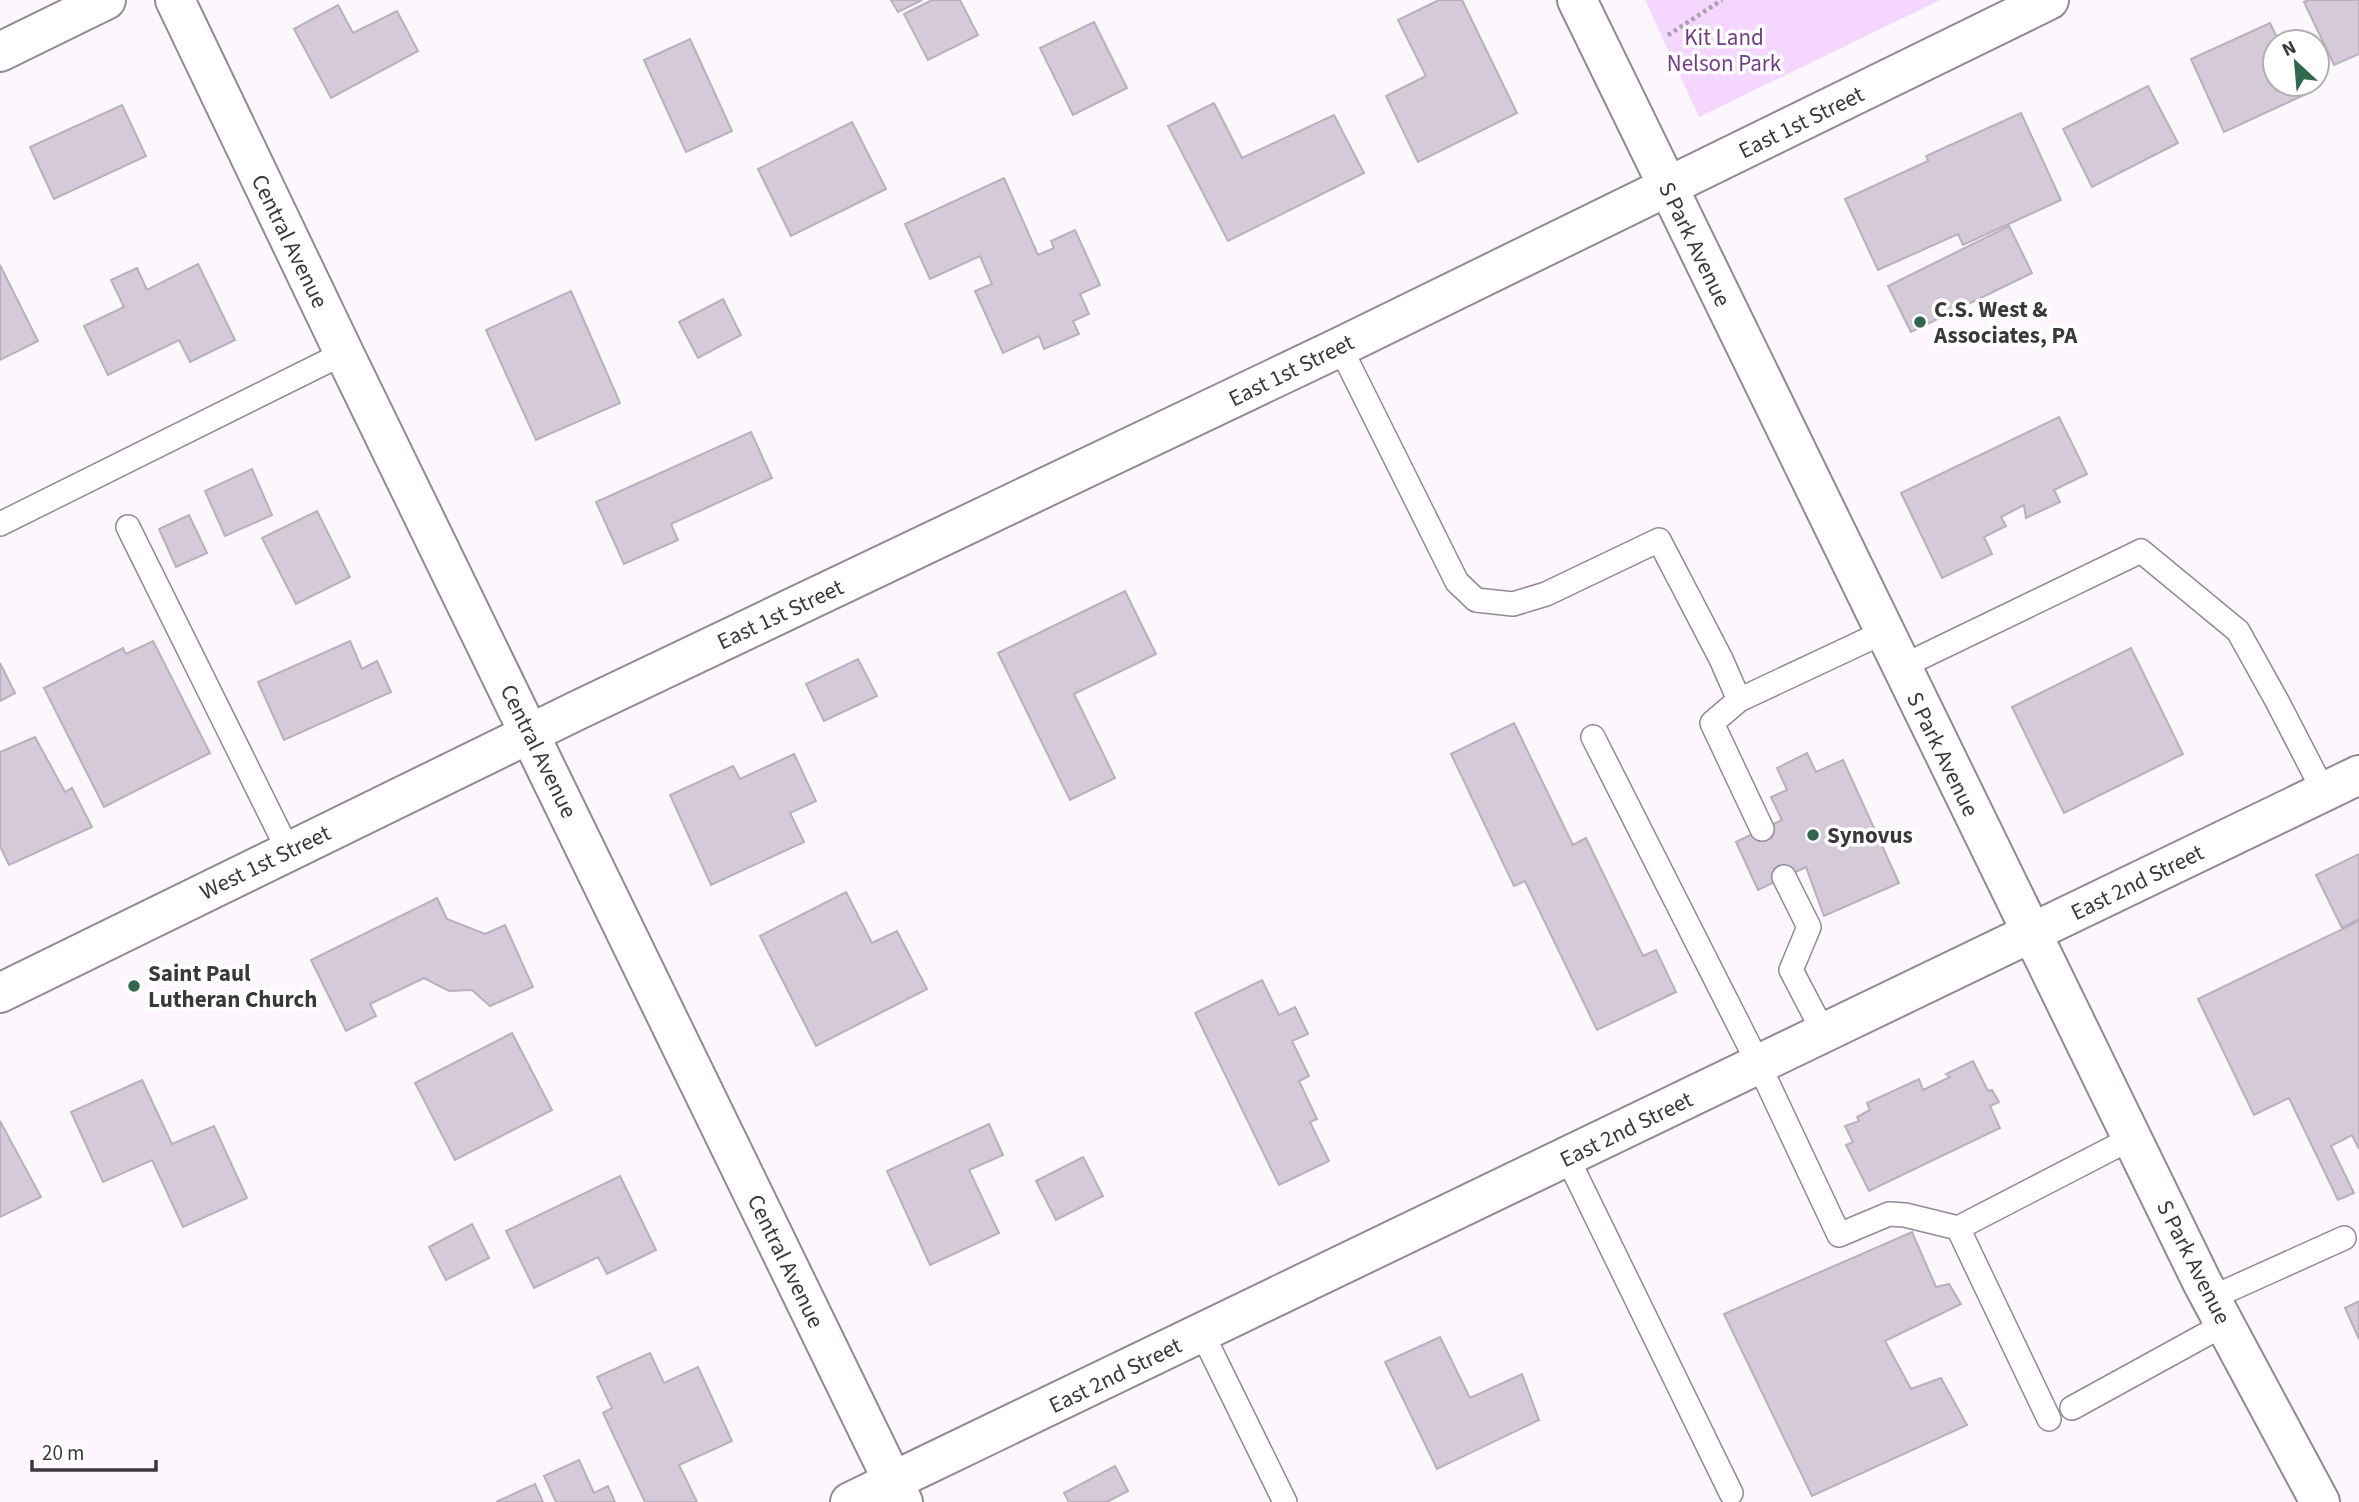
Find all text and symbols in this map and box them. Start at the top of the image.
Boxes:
park label: Kit Land Nelson Park [1667,21,1782,80]
north arrow [2261,28,2331,98]
text: N [2278,34,2301,64]
street label: East 1st Street [1733,78,1870,167]
street label: Central Avenue [243,169,336,314]
street label: S Park Avenue [1650,176,1739,312]
place label: C.S. West & Associates, PA [1933,293,2078,352]
marker: C.S. West & Associates, PA [1912,314,1928,330]
street label: East 1st Street [1223,326,1360,415]
street label: East 1st Street [712,571,849,658]
street label: Central Avenue [492,679,585,824]
street label: S Park Avenue [1898,686,1987,822]
street label: West 1st Street [194,816,336,908]
place label: Synovus [1827,819,1913,852]
marker: Synovus [1805,827,1821,843]
street label: East 2nd Street [2065,836,2209,929]
place label: Saint Paul Lutheran Church [148,957,317,1016]
marker: Saint Paul Lutheran Church [126,978,142,994]
street label: East 2nd Street [1554,1083,1698,1176]
street label: Central Avenue [739,1189,832,1334]
street label: S Park Avenue [2148,1194,2239,1330]
street label: East 2nd Street [1043,1329,1187,1422]
scale bar [32,1428,156,1472]
text: 20 m [42,1438,84,1468]

